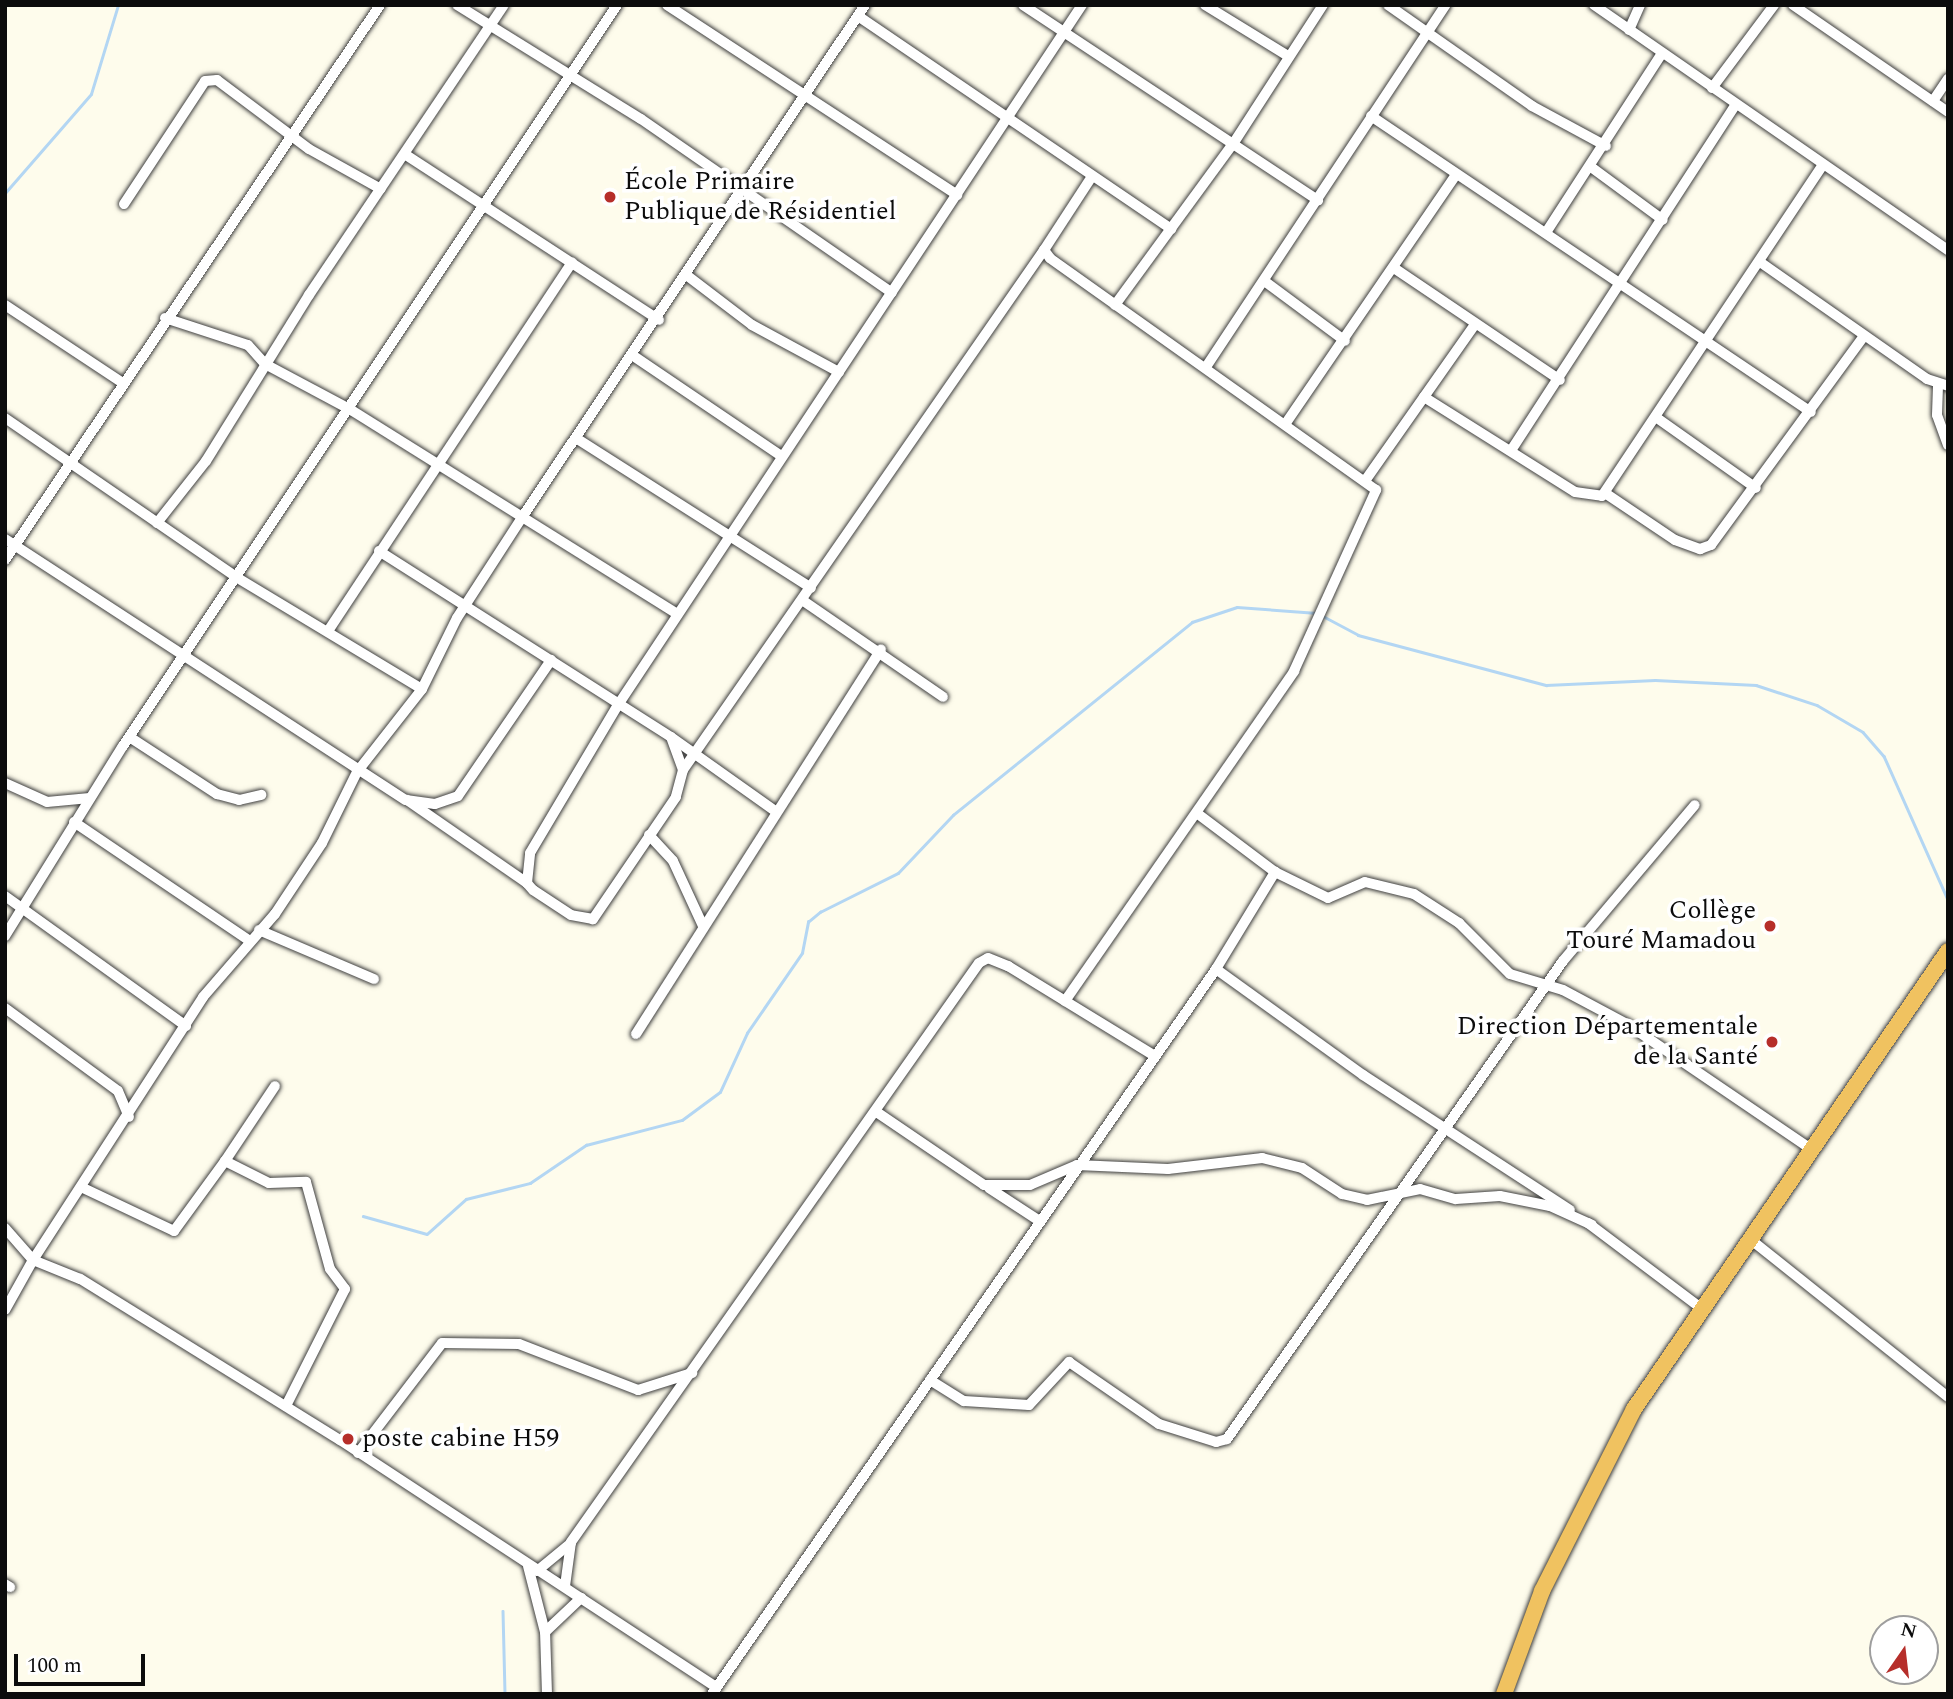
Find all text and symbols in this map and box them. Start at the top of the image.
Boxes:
place label: École Primaire Publique de Résidentiel [624,166,896,228]
marker: École Primaire Publique de Résidentiel [602,189,618,205]
place label: Collège Touré Mamadou [1566,895,1756,956]
marker: Collège Touré Mamadou [1762,918,1778,934]
place label: Direction Départementale de la Santé [1457,1011,1758,1072]
marker: Direction Départementale de la Santé [1764,1034,1780,1050]
place label: poste cabine H59 [362,1423,559,1455]
marker: poste cabine H59 [340,1431,356,1447]
north arrow [1869,1615,1939,1685]
text: N [1898,1615,1920,1647]
scale bar [18,1640,149,1684]
text: 100 m [27,1650,82,1682]

